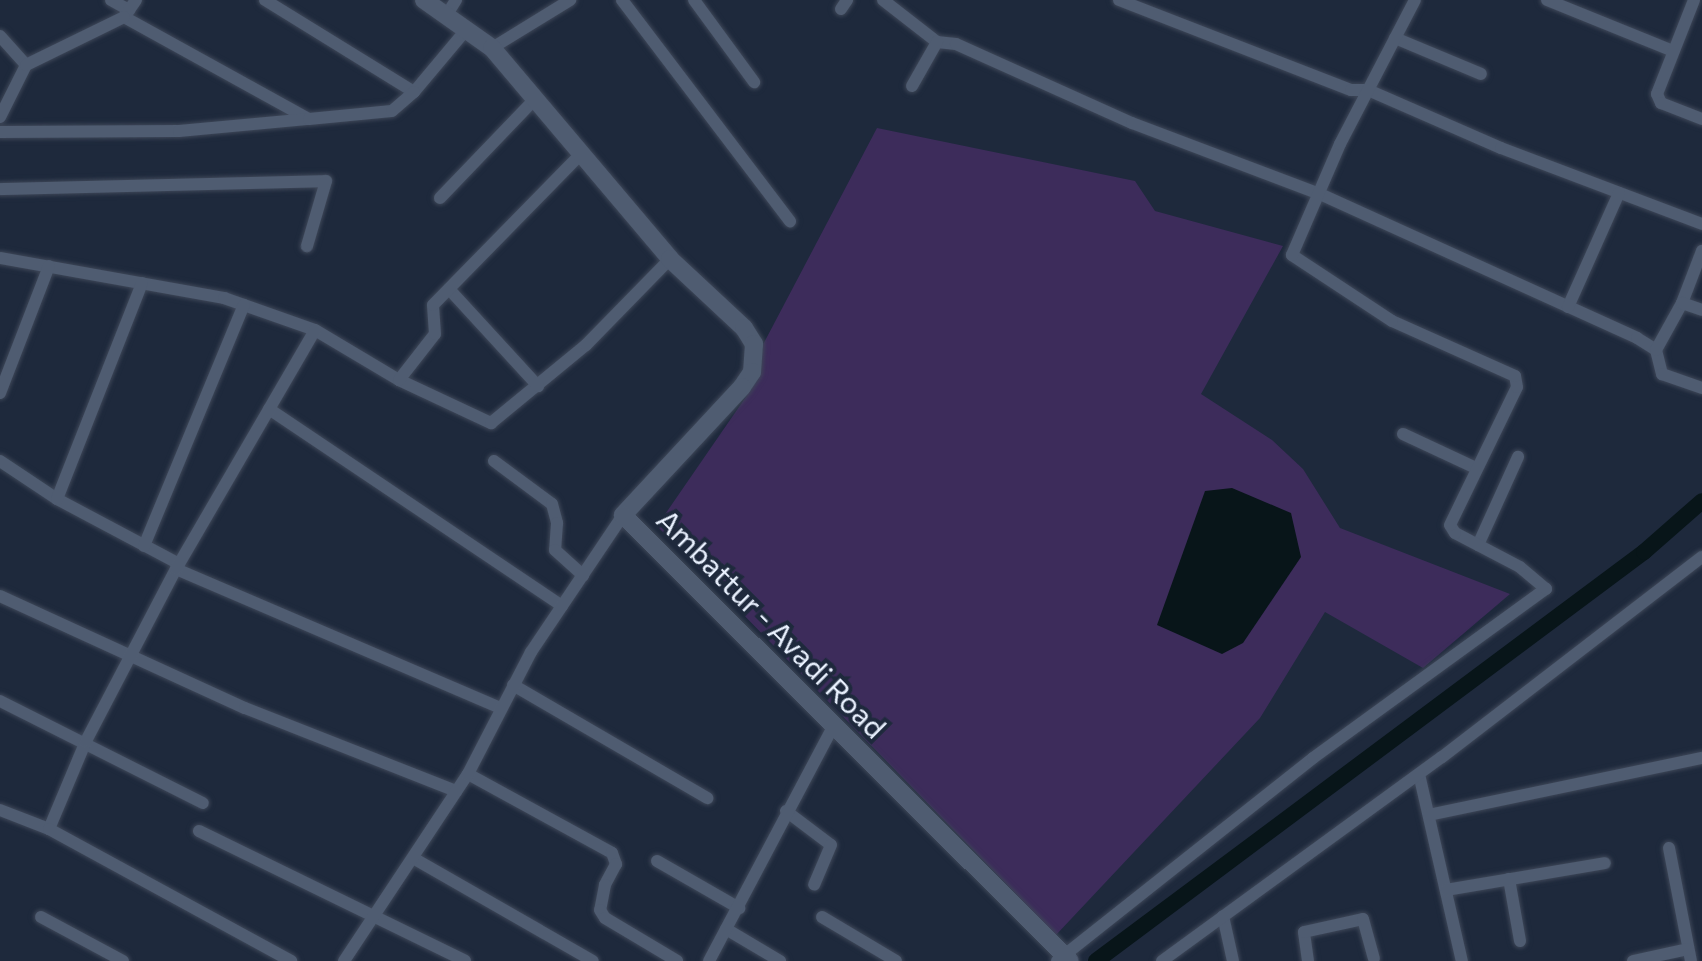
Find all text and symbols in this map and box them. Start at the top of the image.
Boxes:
street label: Ambattur - Avadi Road [650,501,894,745]

